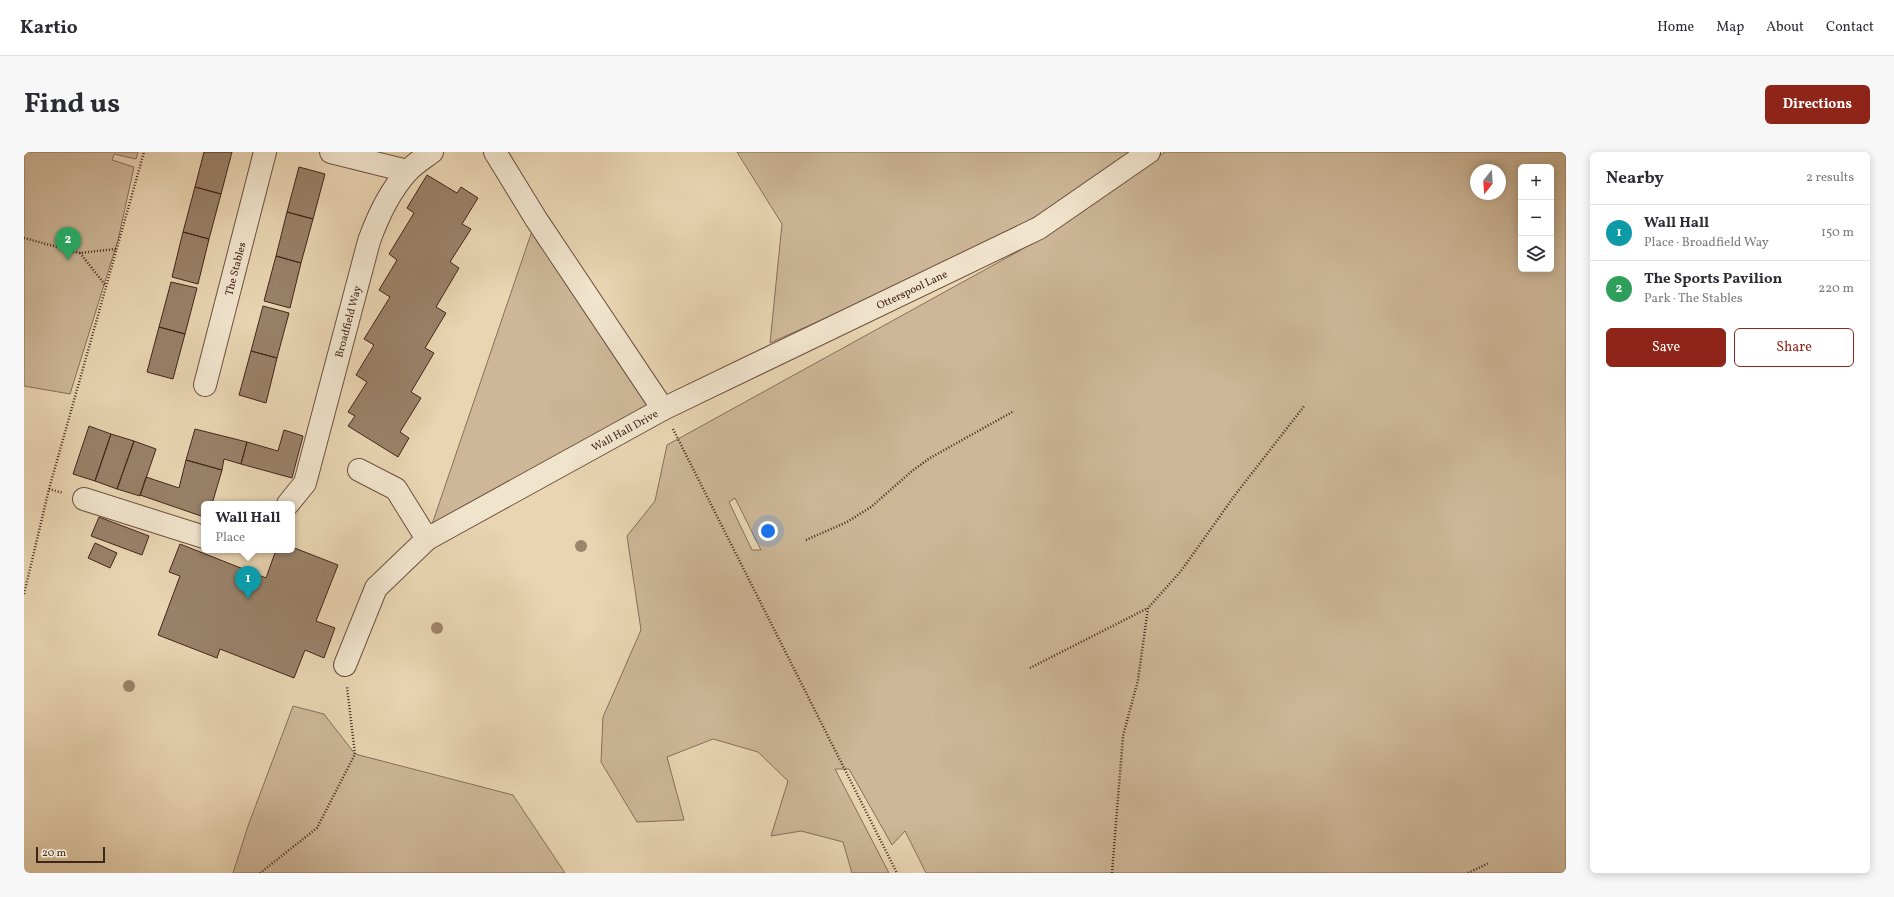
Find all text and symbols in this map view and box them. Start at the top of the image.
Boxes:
text: Kartio [20,15,78,41]
text: Home [1657,18,1694,37]
text: Map [1716,18,1744,37]
text: About [1766,18,1804,37]
text: Contact [1826,18,1874,37]
text: Find us [24,85,120,124]
button: Directions [1765,85,1870,124]
north arrow [1470,164,1506,200]
map controls [1518,164,1554,272]
button: + [1518,164,1554,200]
text: Nearby [1606,167,1664,190]
text: 2 results [1806,169,1854,187]
button: − [1518,200,1554,236]
text: Wall Hall [1644,213,1709,234]
text: 1 [1616,224,1622,242]
text: 150 m [1821,224,1854,242]
pin: 2 [55,227,81,260]
text: Place · Broadfield Way [1644,234,1769,252]
button: layers [1518,236,1554,272]
street label: The Stables [222,240,251,298]
street label: Otterspool Lane [875,267,950,314]
text: The Sports Pavilion [1644,269,1782,290]
text: 2 [1616,280,1622,298]
text: 220 m [1818,280,1854,298]
street label: Broadfield Way [332,284,366,360]
text: Park · The Stables [1644,290,1743,308]
button: Save [1606,328,1726,367]
button: Share [1734,328,1854,367]
street label: Wall Hall Drive [589,407,661,456]
popup [201,501,295,553]
text: Wall Hall [215,508,281,529]
your location [758,521,778,541]
text: Place [215,529,245,547]
pin: 1 [235,566,261,599]
scale bar [36,845,105,864]
text: 20 m [42,846,66,861]

